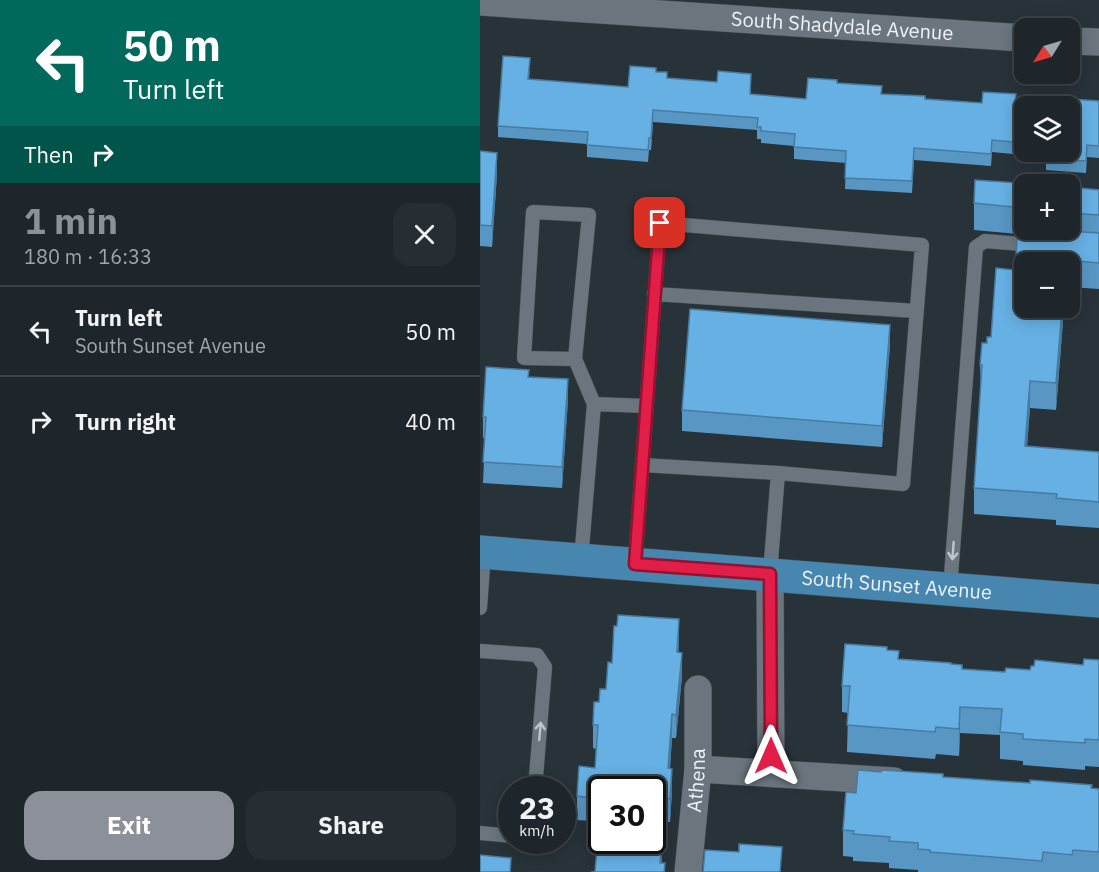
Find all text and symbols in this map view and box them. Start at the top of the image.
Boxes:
street label: South Shadydale Avenue [730,5,954,46]
text: 50 m [123,18,221,73]
north arrow [1014,18,1080,84]
map controls [1014,18,1080,318]
icon: left [24,24,102,102]
text: Turn left [123,71,224,106]
button: layers [1014,96,1080,162]
icon: right [86,138,119,171]
text: Then [24,140,74,169]
button: + [1014,174,1080,240]
text: 1 min [24,197,118,244]
pin [634,197,685,248]
button: close [393,203,456,266]
icon: arrive [643,206,676,239]
text: 180 m · 16:33 [24,243,152,270]
button: − [1014,252,1080,318]
text: Turn left [75,303,163,332]
icon: left [24,315,57,348]
text: 50 m [405,317,456,346]
text: South Sunset Avenue [75,332,266,359]
icon: right [24,405,57,438]
text: Turn right [75,407,176,436]
text: 40 m [405,407,456,436]
one-way arrow [947,541,958,561]
street label: South Sunset Avenue [800,563,993,605]
one-way arrow [535,721,546,741]
position arrow [739,724,803,788]
street label: Athena [680,748,711,814]
speed limit sign: 30 [588,776,666,854]
text: 23 [519,788,555,827]
button: Exit [24,791,234,860]
button: Share [246,791,456,860]
text: km/h [519,821,555,840]

